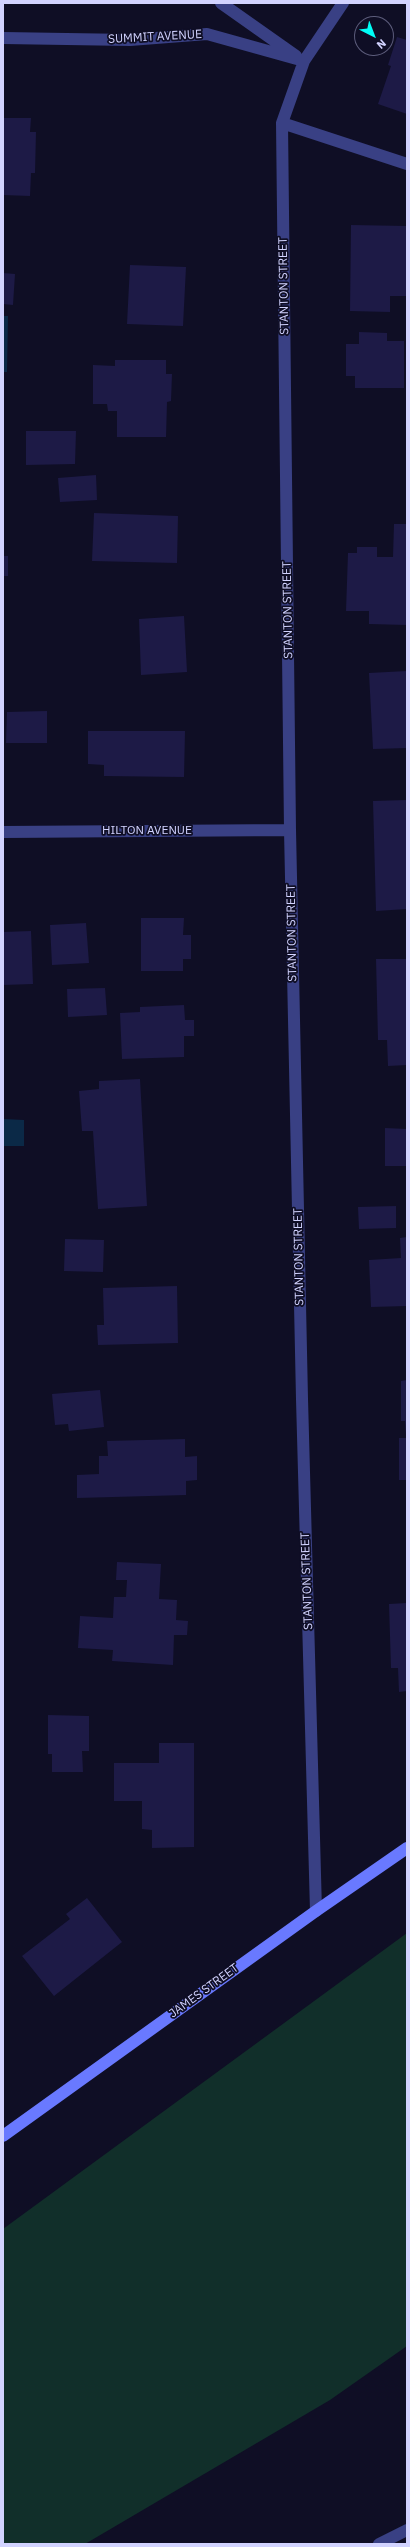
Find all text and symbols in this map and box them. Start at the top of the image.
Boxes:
north arrow [354,16,394,56]
street label: SUMMIT AVENUE [108,27,202,47]
text: N [374,36,389,52]
street label: STANTON STREET [276,237,292,335]
street label: STANTON STREET [280,561,296,659]
street label: HILTON AVENUE [102,824,192,838]
street label: STANTON STREET [284,884,300,982]
street label: STANTON STREET [291,1208,307,1306]
street label: STANTON STREET [298,1532,316,1630]
street label: JAMES STREET [166,1961,242,2021]

